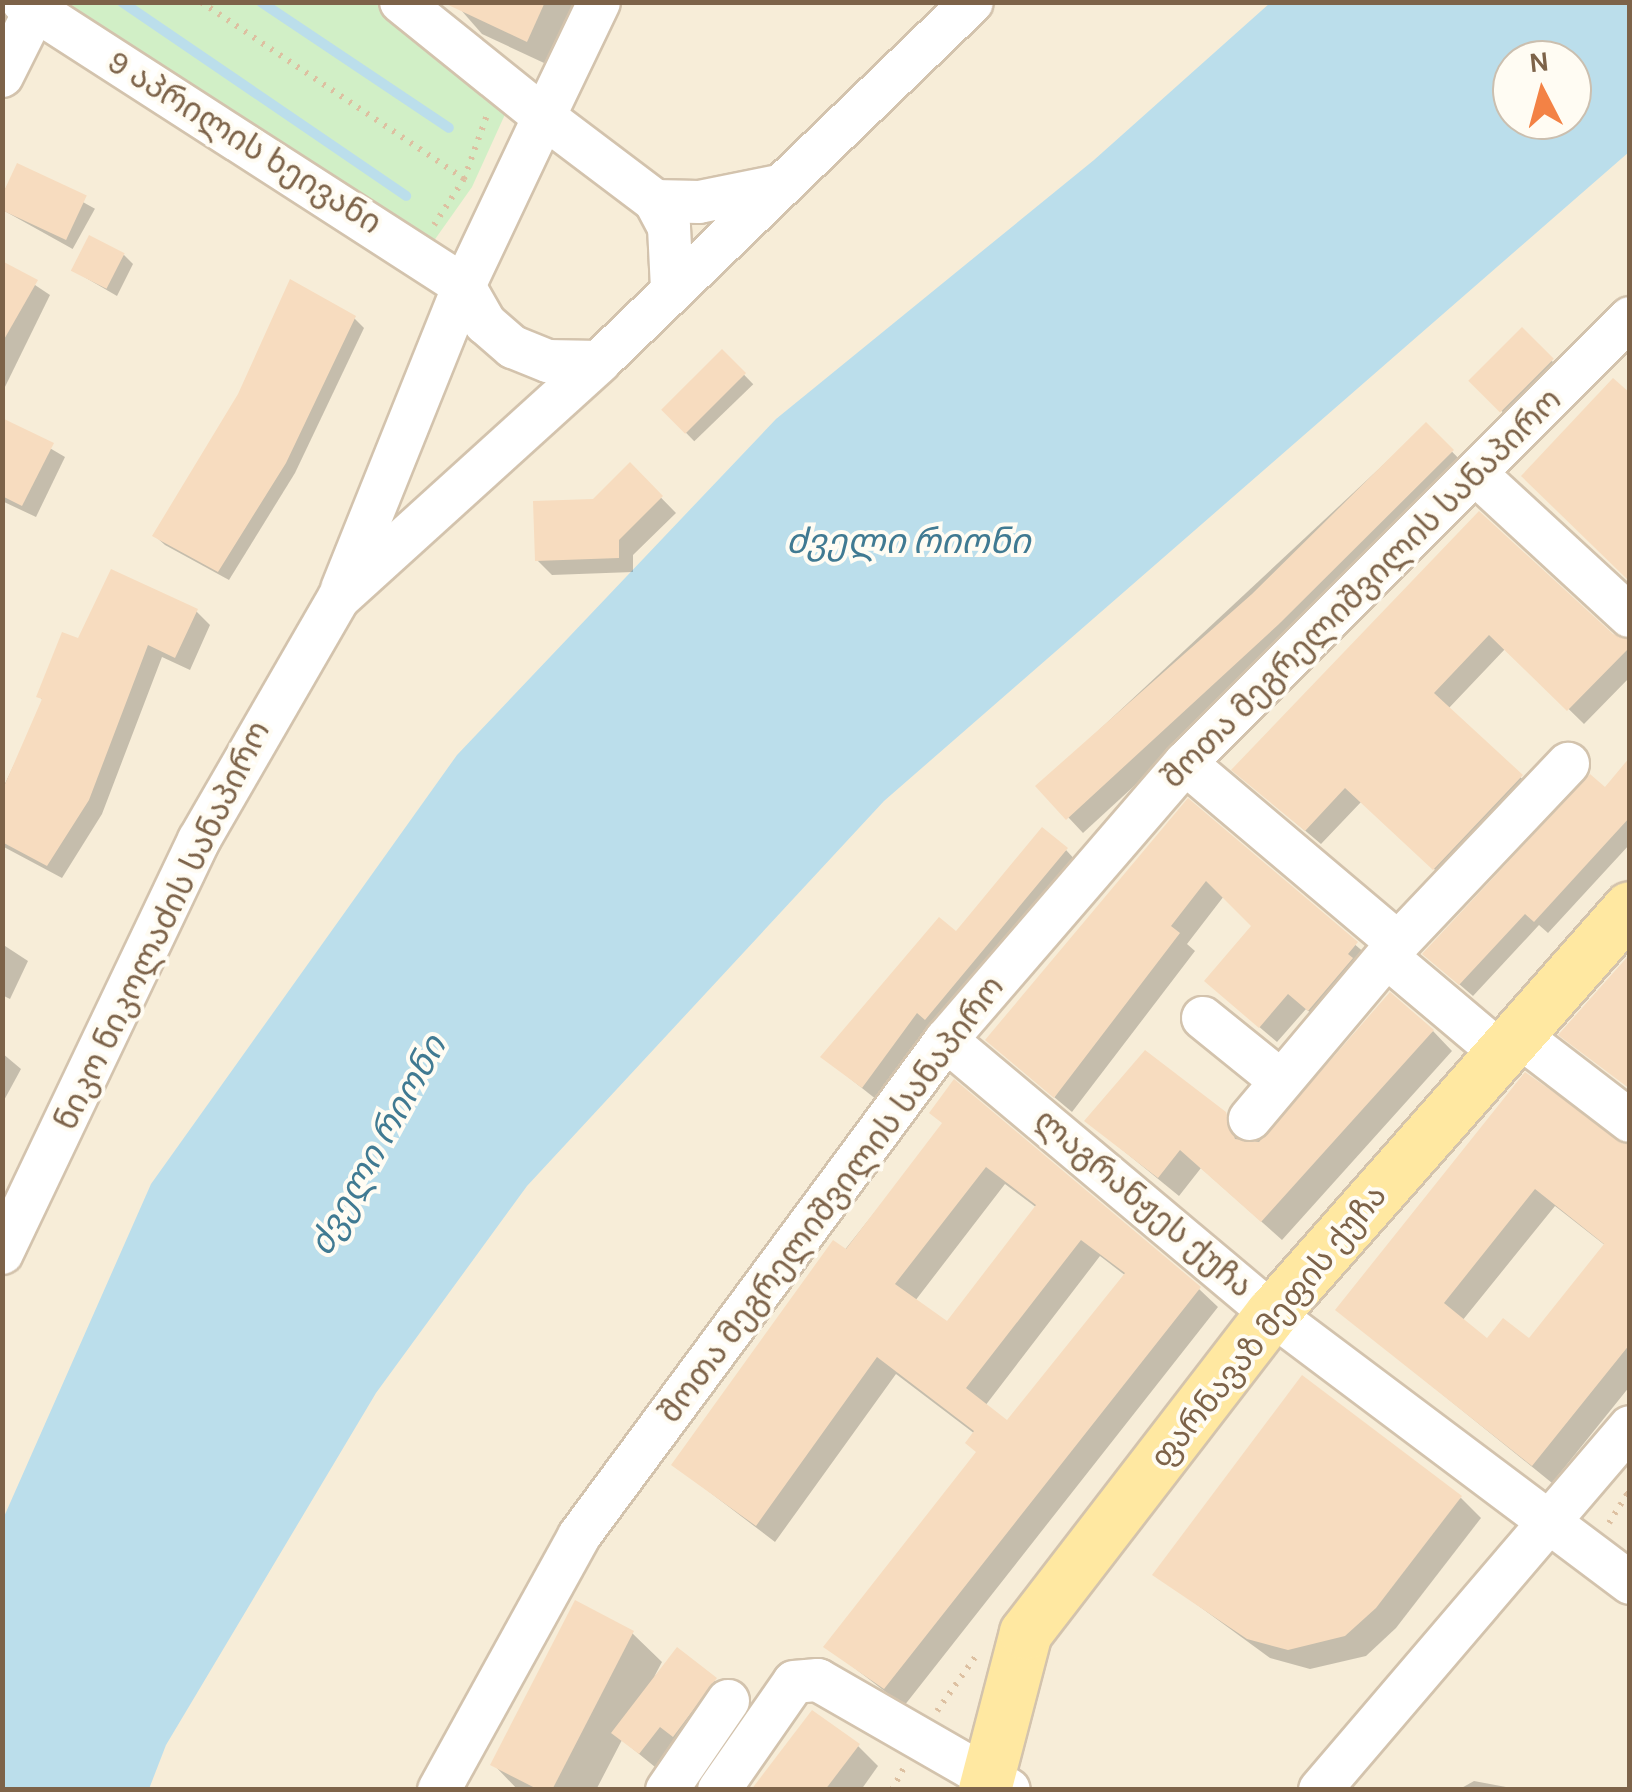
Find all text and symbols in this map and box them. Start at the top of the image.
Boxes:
north arrow [1492,40,1592,140]
street label: 9 აპრილის ხეივანი [100,43,388,243]
text: N [1527,44,1551,79]
street label: შოთა მეგრელიშვილის სანაპირო [1154,381,1570,797]
water label: ძველი რიონი [786,521,1030,563]
street label: ნიკო ნიკოლაძის სანაპირო [47,715,279,1137]
street label: შოთა მეგრელიშვილის სანაპირო [651,969,1013,1431]
water label: ძველი რიონი [300,1029,456,1263]
street label: ლაგრანჟეს ქუჩა [1026,1102,1260,1306]
street label: ფარნავაზ მეფის ქუჩა [1143,1177,1395,1477]

